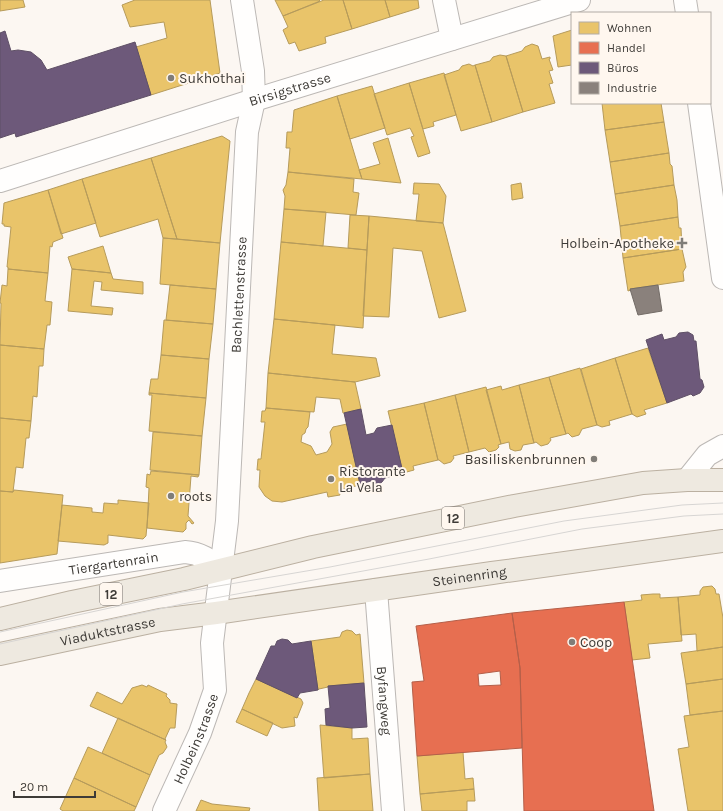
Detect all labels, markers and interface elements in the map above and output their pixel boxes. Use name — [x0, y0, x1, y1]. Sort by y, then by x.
legend — [571, 12, 711, 104]
text: Wohnen — [607, 21, 652, 35]
text: Handel — [607, 41, 646, 55]
text: Büros — [607, 61, 639, 75]
street label: Birsigstrasse — [247, 69, 333, 110]
place label: Sukhothai — [179, 70, 246, 87]
marker: Sukhothai — [166, 73, 176, 83]
text: Industrie — [607, 81, 657, 95]
place label: Holbein-Apotheke — [560, 235, 674, 252]
street label: Bachlettenstrasse — [228, 236, 251, 354]
marker: Holbein-Apotheke — [677, 238, 687, 248]
place label: Basiliskenbrunnen — [465, 451, 586, 468]
marker: Basiliskenbrunnen — [589, 454, 599, 464]
place label: Ristorante La Vela — [339, 463, 406, 496]
marker: Ristorante La Vela — [326, 474, 336, 484]
place label: roots — [179, 488, 212, 505]
marker: roots — [166, 491, 176, 501]
road number: 12 — [442, 507, 464, 529]
street label: Tiergartenrain — [68, 548, 160, 579]
street label: Steinenring — [431, 563, 508, 591]
road number: 12 — [100, 583, 122, 605]
street label: Viaduktstrasse — [58, 613, 157, 650]
place label: Coop — [580, 634, 612, 651]
marker: Coop — [567, 637, 577, 647]
street label: Byfangweg — [373, 665, 395, 736]
street label: Holbeinstrasse — [170, 691, 222, 787]
scale bar — [14, 773, 95, 799]
text: 20 m — [20, 780, 48, 794]

